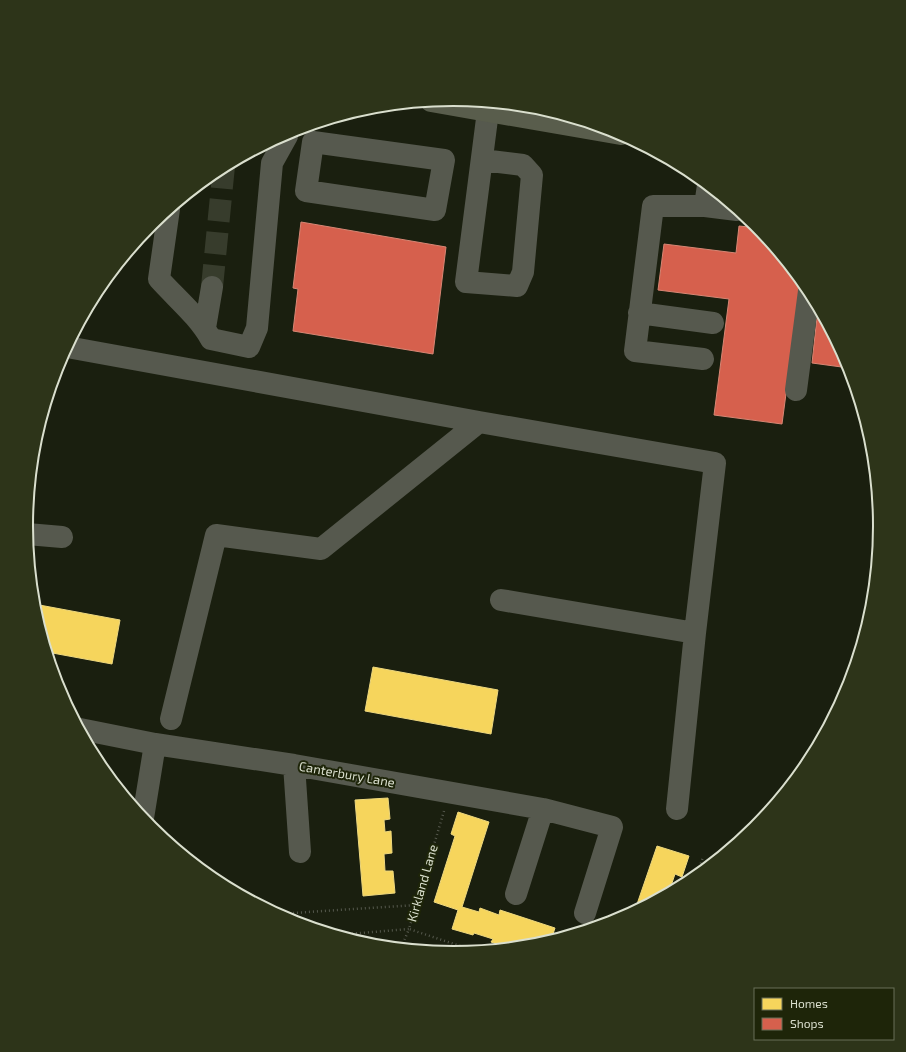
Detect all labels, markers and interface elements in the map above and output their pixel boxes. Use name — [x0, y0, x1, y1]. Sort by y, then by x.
street label: Canterbury Lane — [298, 758, 396, 790]
street label: Kirkland Lane — [403, 842, 441, 924]
legend — [754, 988, 894, 1040]
text: Homes — [790, 996, 828, 1010]
text: Shops — [790, 1016, 824, 1030]

